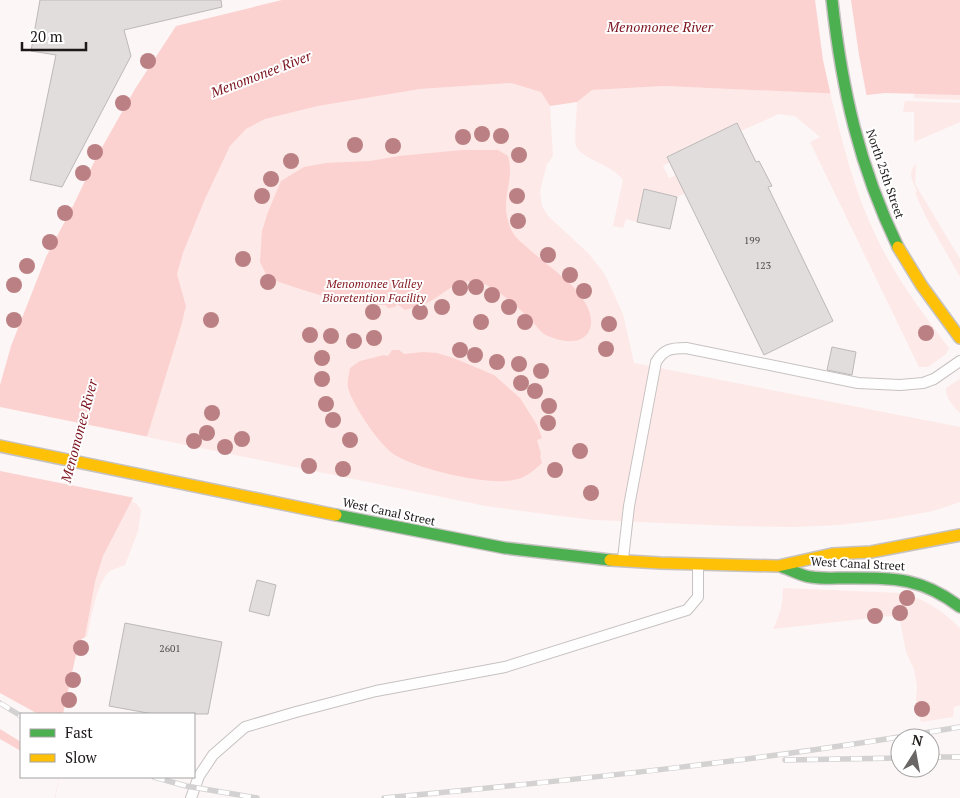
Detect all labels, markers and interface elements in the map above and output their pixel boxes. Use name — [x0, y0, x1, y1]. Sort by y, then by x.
water label: Menomonee River — [606, 17, 714, 36]
scale bar — [22, 20, 86, 52]
text: 20 m — [30, 26, 63, 46]
water label: Menomonee River — [207, 45, 314, 102]
street label: North 25th Street — [863, 127, 908, 221]
house number: 199 — [744, 234, 760, 247]
house number: 123 — [755, 259, 771, 272]
park label: Menomonee Valley Bioretention Facility — [321, 276, 426, 305]
water label: Menomonee River — [55, 377, 102, 485]
street label: West Canal Street — [341, 494, 437, 529]
street label: West Canal Street — [810, 554, 906, 573]
house number: 2601 — [159, 642, 181, 655]
legend — [20, 713, 195, 778]
text: Fast — [65, 722, 93, 742]
north arrow — [890, 728, 940, 778]
text: N — [911, 729, 925, 750]
text: Slow — [65, 747, 98, 767]

